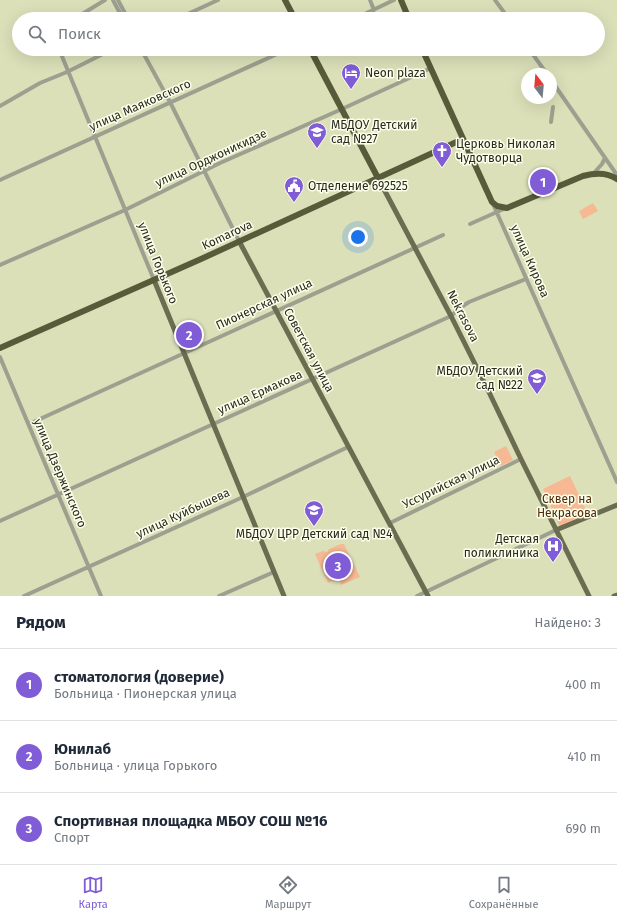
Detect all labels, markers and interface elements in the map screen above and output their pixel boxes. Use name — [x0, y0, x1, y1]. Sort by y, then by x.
search box — [12, 12, 605, 56]
icon: search — [26, 23, 48, 45]
text: Поиск — [58, 25, 101, 43]
hotel icon: Neon plaza — [340, 62, 362, 90]
place label: Neon plaza — [365, 66, 426, 80]
north arrow — [521, 68, 557, 104]
street label: улица Маяковского — [87, 76, 193, 134]
place label: МБДОУ Детский сад №27 — [331, 118, 418, 146]
school or university icon: МБДОУ Детский сад №27 — [306, 121, 328, 149]
street label: улица Орджоникидзе — [153, 126, 269, 190]
place label: Церковь Николая Чудотворца — [456, 137, 555, 165]
church icon: Церковь Николая Чудотворца — [431, 140, 453, 168]
pin: 1 — [530, 167, 556, 197]
public building icon: Отделение 692525 — [283, 175, 305, 203]
place label: Отделение 692525 — [308, 179, 408, 193]
street label: Komarova — [199, 217, 255, 253]
street label: улица Горького — [135, 220, 181, 306]
street label: улица Кирова — [508, 222, 552, 300]
your location — [348, 227, 368, 247]
street label: Пионерская улица — [214, 276, 314, 332]
street label: Nekrasova — [444, 288, 482, 344]
street label: Советская улица — [281, 306, 337, 394]
pin: 2 — [176, 320, 202, 350]
place label: МБДОУ Детский сад №22 — [436, 364, 523, 392]
street label: улица Ермакова — [216, 367, 304, 417]
school or university icon: МБДОУ Детский сад №22 — [526, 367, 548, 395]
street label: улица Дзержинского — [31, 416, 89, 530]
street label: Уссурийская улица — [400, 452, 502, 512]
street label: улица Куйбышева — [134, 485, 232, 541]
park label: Сквер на Некрасова — [537, 492, 597, 520]
school or university icon: МБДОУ ЦРР Детский сад №4 — [303, 499, 325, 527]
place label: МБДОУ ЦРР Детский сад №4 — [236, 527, 393, 541]
place label: Детская поликлиника — [464, 532, 539, 560]
hospital icon: Детская поликлиника — [542, 535, 564, 563]
pin: 3 — [325, 551, 351, 581]
text: Рядом — [16, 612, 66, 633]
text: Найдено: 3 — [535, 615, 601, 630]
text: стоматология (доверие) — [54, 668, 224, 686]
text: 1 — [26, 677, 32, 692]
text: 400 m — [565, 677, 601, 692]
text: Больница · Пионерская улица — [54, 686, 237, 701]
text: Юнилаб — [54, 740, 111, 758]
text: 2 — [26, 749, 32, 764]
text: 410 m — [567, 749, 601, 764]
text: Больница · улица Горького — [54, 758, 217, 773]
text: Спортивная площадка МБОУ СОШ №16 — [54, 812, 328, 830]
text: 3 — [26, 821, 32, 836]
text: 690 m — [566, 821, 601, 836]
text: Спорт — [54, 830, 90, 845]
tab: Карта — [79, 874, 108, 911]
tab: Маршрут — [265, 874, 312, 911]
tab: Сохранённые — [469, 874, 538, 911]

